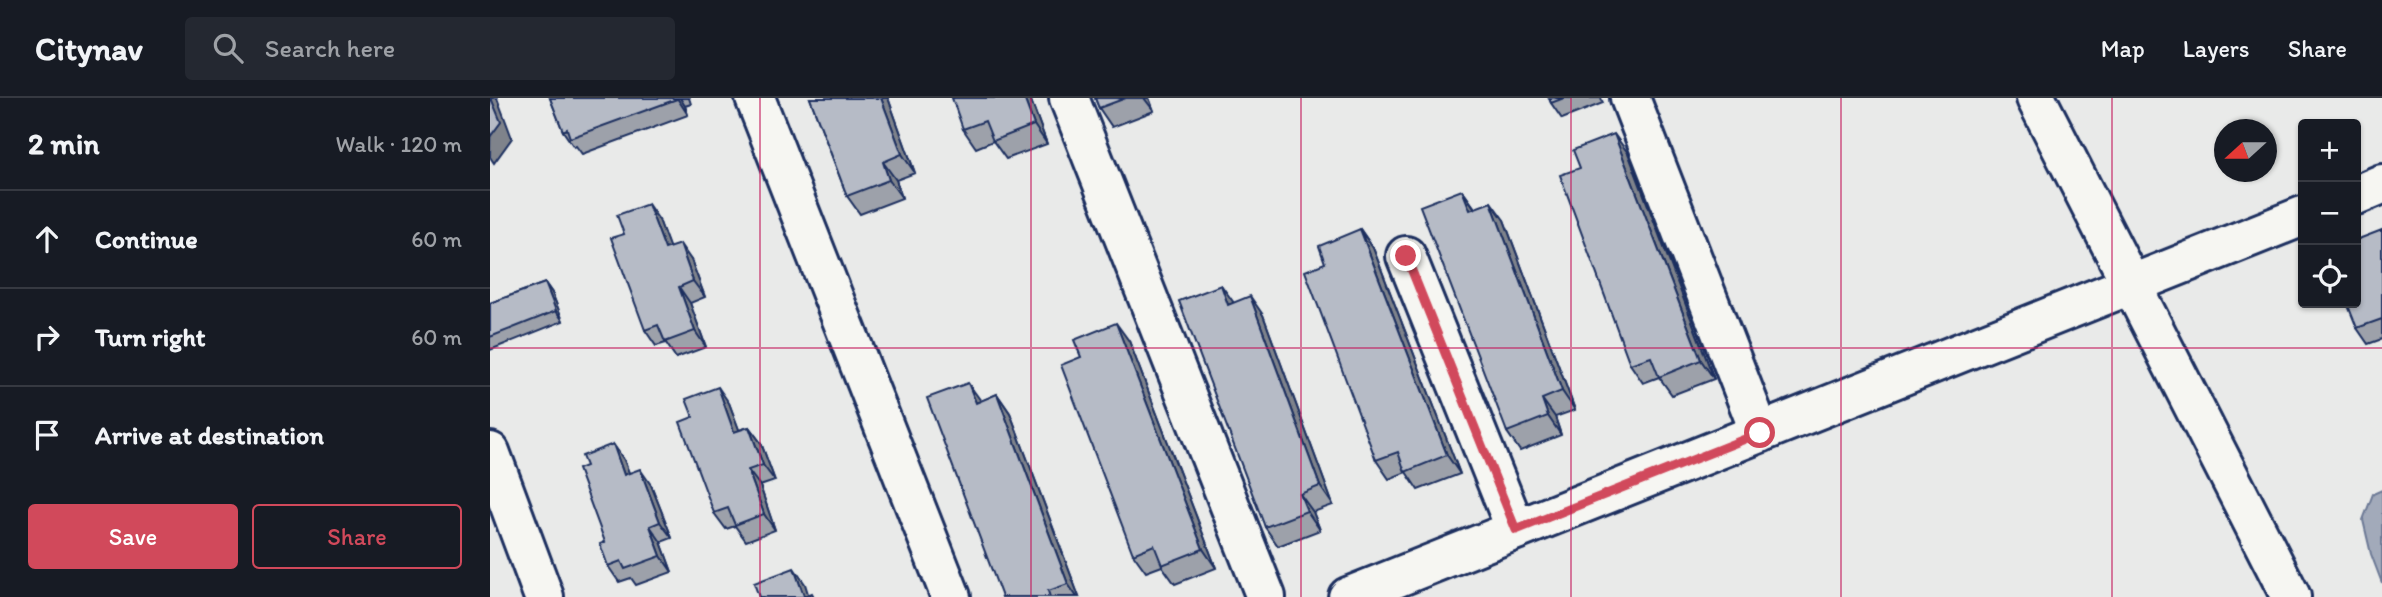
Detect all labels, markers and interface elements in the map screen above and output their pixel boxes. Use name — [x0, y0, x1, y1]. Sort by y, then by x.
search box — [185, 17, 675, 80]
text: Citynav — [35, 29, 143, 68]
icon: search — [209, 29, 247, 67]
text: Search here — [265, 32, 395, 64]
text: Map — [2101, 34, 2145, 63]
text: Layers — [2183, 34, 2250, 63]
text: Share — [2288, 34, 2347, 63]
north arrow — [2214, 119, 2277, 182]
map controls — [2298, 119, 2361, 308]
button: + — [2298, 119, 2361, 182]
text: 2 min — [28, 125, 99, 162]
text: Walk · 120 m — [336, 130, 462, 158]
button: − — [2298, 182, 2361, 245]
icon: ahead — [28, 220, 66, 258]
text: Continue — [95, 223, 198, 255]
text: 60 m — [411, 225, 462, 253]
route end — [1390, 240, 1421, 271]
button: locate — [2298, 245, 2361, 308]
icon: right — [28, 318, 66, 356]
text: Turn right — [95, 321, 206, 353]
text: 60 m — [411, 323, 462, 351]
icon: arrive — [28, 416, 66, 454]
route start — [1744, 417, 1775, 448]
text: Arrive at destination — [95, 419, 324, 451]
button: Save — [28, 504, 238, 569]
button: Share — [252, 504, 462, 569]

